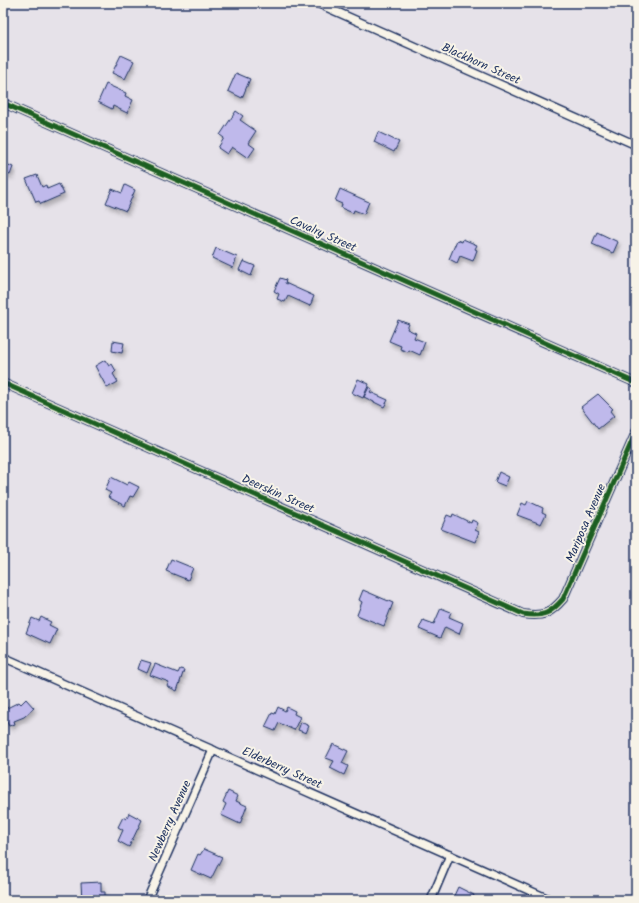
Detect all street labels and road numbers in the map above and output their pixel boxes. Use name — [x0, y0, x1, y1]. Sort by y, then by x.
street label: Blackhorn Street — [438, 38, 524, 90]
street label: Cavalry Street — [287, 211, 360, 257]
street label: Deerskin Street — [239, 470, 318, 519]
street label: Mariposa Avenue — [561, 480, 611, 565]
street label: Elderberry Street — [239, 742, 325, 794]
street label: Newberry Avenue — [144, 777, 197, 865]

